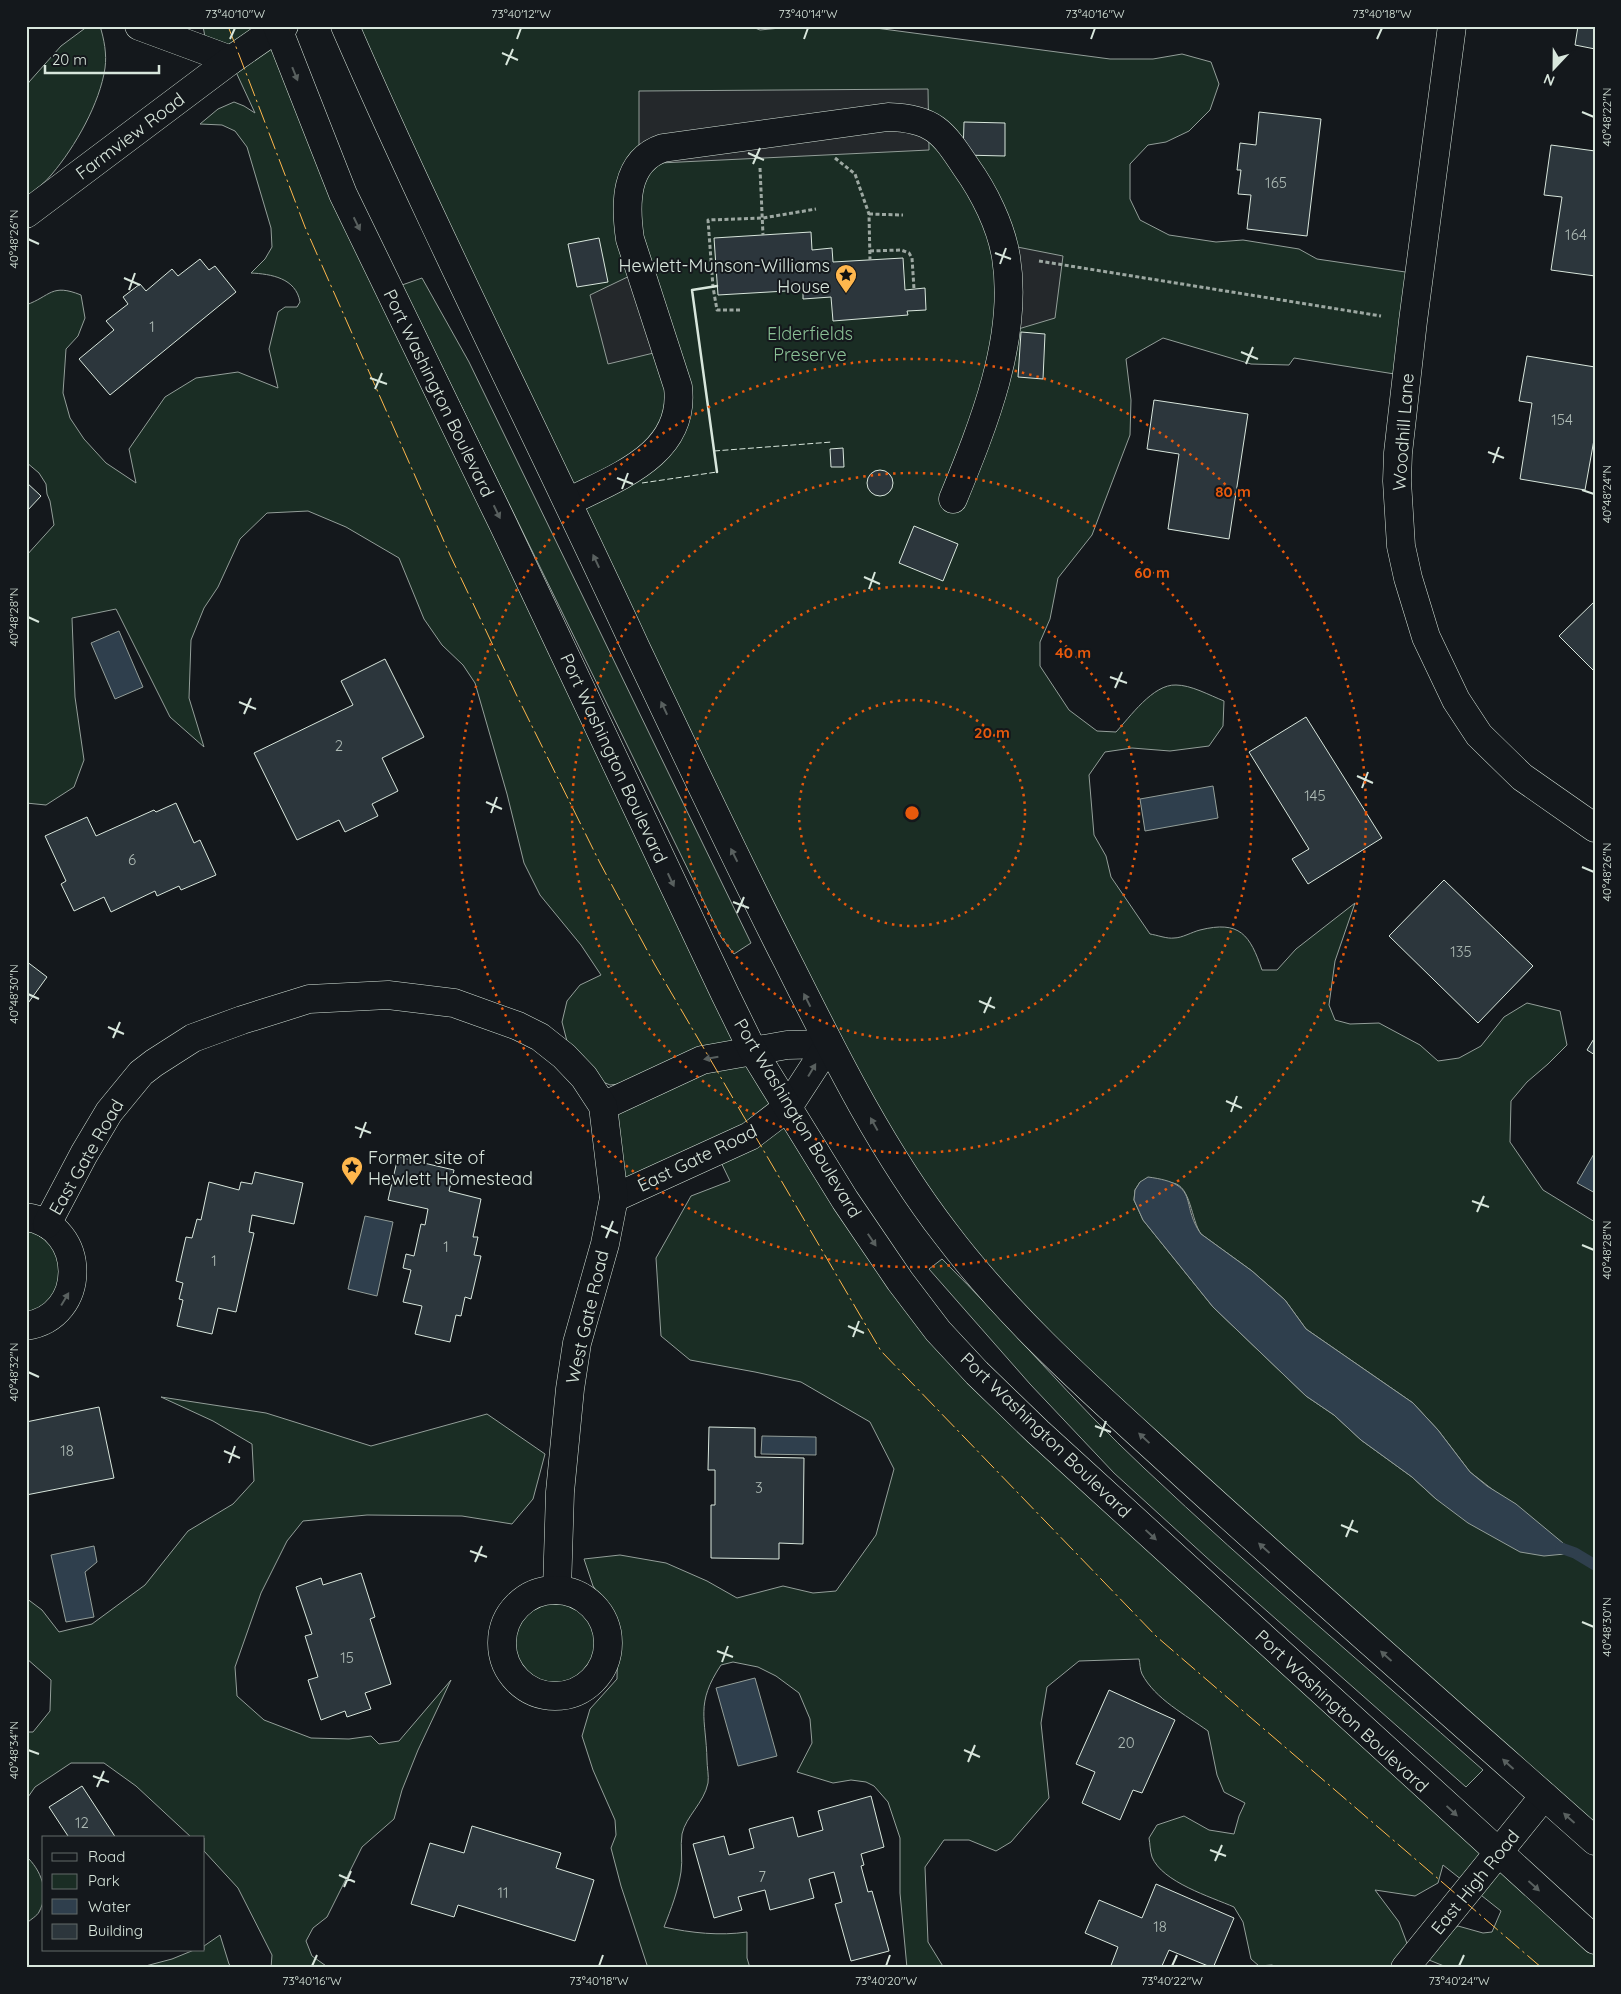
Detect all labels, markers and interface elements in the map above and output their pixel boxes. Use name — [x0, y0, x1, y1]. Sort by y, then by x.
text: 73°40'10"W — [205, 6, 265, 21]
text: 73°40'12"W — [491, 6, 551, 21]
text: 73°40'14"W — [779, 6, 838, 21]
text: 73°40'16"W — [1065, 6, 1125, 21]
text: 73°40'18"W — [1352, 6, 1412, 21]
scale bar — [45, 42, 159, 74]
north arrow — [1528, 42, 1578, 92]
text: 20 m — [52, 50, 87, 69]
one-way arrow — [292, 66, 300, 81]
text: N — [1541, 70, 1557, 90]
text: 40°48'22"N — [1599, 87, 1614, 147]
street label: Farmview Road — [71, 88, 189, 184]
house number: 165 — [1265, 173, 1287, 192]
text: 40°48'26"N — [6, 209, 21, 269]
one-way arrow — [354, 217, 362, 231]
house number: 164 — [1565, 225, 1587, 244]
place label: Hewlett-Munson-Williams House — [619, 254, 830, 298]
place icon: Hewlett-Munson-Williams House — [834, 263, 858, 294]
street label: Port Washington Boulevard — [379, 285, 499, 501]
house number: 1 — [149, 317, 155, 336]
park label: Elderfields Preserve — [767, 322, 853, 366]
street label: Woodhill Lane — [1387, 372, 1419, 492]
house number: 154 — [1551, 410, 1573, 429]
text: 40°48'24"N — [1599, 465, 1614, 523]
text: 80 m — [1215, 482, 1251, 501]
one-way arrow — [493, 505, 501, 519]
one-way arrow — [591, 554, 599, 568]
text: 60 m — [1134, 563, 1170, 582]
text: 40°48'28"N — [6, 587, 21, 647]
text: 40 m — [1055, 643, 1091, 662]
street label: Port Washington Boulevard — [555, 650, 673, 866]
one-way arrow — [660, 701, 668, 715]
text: 20 m — [974, 723, 1010, 742]
house number: 2 — [335, 736, 343, 755]
house number: 145 — [1304, 786, 1326, 805]
centre of rings — [903, 804, 921, 822]
text: 40°48'26"N — [1599, 842, 1614, 902]
one-way arrow — [730, 848, 738, 862]
house number: 6 — [128, 850, 136, 869]
one-way arrow — [667, 873, 675, 887]
house number: 135 — [1450, 942, 1472, 961]
text: 40°48'30"N — [6, 964, 21, 1024]
one-way arrow — [803, 993, 811, 1008]
street label: Port Washington Boulevard — [729, 1014, 867, 1222]
one-way arrow — [703, 1055, 719, 1063]
one-way arrow — [808, 1064, 817, 1077]
street label: East Gate Road — [44, 1095, 128, 1219]
one-way arrow — [869, 1118, 878, 1131]
street label: East Gate Road — [634, 1119, 760, 1197]
place label: Former site of Hewlett Homestead — [368, 1146, 533, 1190]
place icon: Former site of Hewlett Homestead — [340, 1155, 364, 1186]
text: 40°48'28"N — [1599, 1220, 1614, 1280]
one-way arrow — [867, 1234, 877, 1247]
house number: 1 — [443, 1237, 449, 1256]
street label: West Gate Road — [560, 1248, 614, 1386]
house number: 1 — [211, 1251, 217, 1270]
one-way arrow — [60, 1293, 69, 1306]
text: 40°48'32"N — [6, 1343, 21, 1401]
street label: Port Washington Boulevard — [956, 1347, 1136, 1523]
one-way arrow — [1139, 1432, 1151, 1444]
house number: 18 — [60, 1441, 74, 1460]
house number: 3 — [755, 1478, 763, 1497]
one-way arrow — [1145, 1529, 1157, 1541]
one-way arrow — [1259, 1542, 1271, 1554]
text: 40°48'30"N — [1599, 1597, 1614, 1657]
street label: Port Washington Boulevard — [1251, 1625, 1433, 1797]
house number: 15 — [340, 1648, 354, 1667]
one-way arrow — [1380, 1651, 1392, 1662]
text: 40°48'34"N — [6, 1721, 21, 1779]
house number: 20 — [1117, 1733, 1135, 1752]
one-way arrow — [1501, 1758, 1514, 1769]
one-way arrow — [1445, 1805, 1457, 1817]
house number: 12 — [75, 1813, 89, 1832]
one-way arrow — [1563, 1813, 1576, 1824]
street label: East High Road — [1426, 1825, 1524, 1939]
legend — [42, 1836, 205, 1952]
text: Road — [88, 1847, 125, 1866]
house number: 7 — [758, 1867, 766, 1886]
text: Park — [88, 1871, 120, 1890]
one-way arrow — [1528, 1880, 1541, 1891]
house number: 11 — [497, 1883, 509, 1902]
text: Water — [88, 1897, 131, 1916]
house number: 18 — [1153, 1917, 1167, 1936]
text: Building — [88, 1921, 143, 1940]
text: 73°40'16"W — [282, 1973, 342, 1988]
text: 73°40'18"W — [569, 1973, 629, 1988]
text: 73°40'20"W — [855, 1973, 917, 1988]
text: 73°40'22"W — [1141, 1973, 1203, 1988]
text: 73°40'24"W — [1428, 1973, 1490, 1988]

